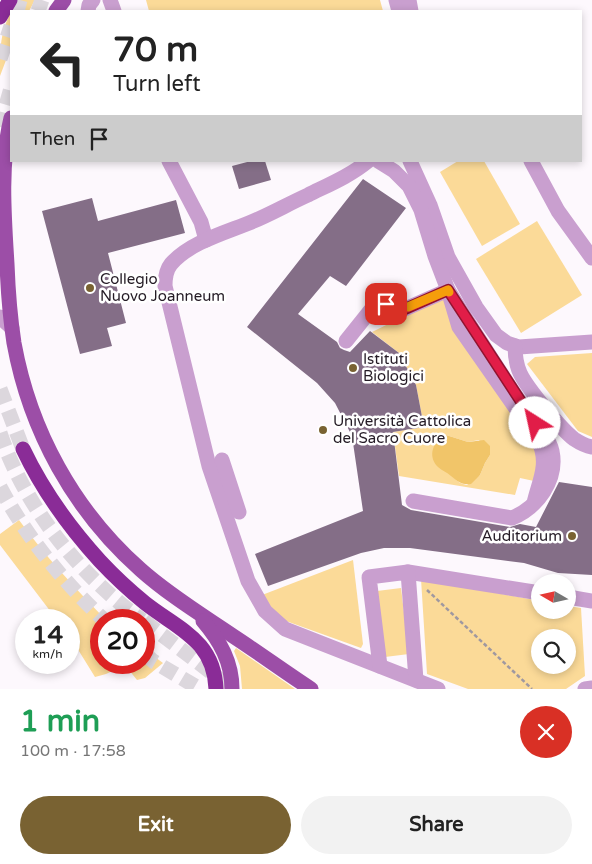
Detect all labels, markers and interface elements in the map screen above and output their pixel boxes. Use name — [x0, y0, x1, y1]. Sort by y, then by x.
text: 70 m — [113, 29, 198, 71]
icon: left — [30, 30, 95, 95]
text: Turn left — [113, 71, 201, 97]
icon: arrive — [85, 125, 113, 153]
text: Then — [30, 128, 75, 150]
place label: Collegio Nuovo Joanneum — [100, 270, 225, 305]
marker: Collegio Nuovo Joanneum — [84, 282, 96, 294]
pin — [365, 283, 407, 325]
icon: arrive — [372, 290, 400, 318]
place label: Istituti Biologici — [363, 350, 424, 385]
marker: Istituti Biologici — [347, 362, 359, 374]
position arrow — [508, 396, 560, 448]
place label: Università Cattolica del Sacro Cuore — [333, 412, 471, 447]
marker: Università Cattolica del Sacro Cuore — [317, 424, 329, 436]
place label: Auditorium — [482, 527, 562, 545]
marker: Auditorium — [566, 530, 578, 542]
north arrow — [531, 574, 576, 619]
map controls — [531, 574, 576, 674]
speed limit sign: 20 — [90, 609, 155, 674]
text: 14 — [32, 620, 63, 650]
button: search — [531, 629, 576, 674]
text: km/h — [32, 647, 63, 661]
text: 1 min — [20, 703, 100, 740]
button: close — [520, 706, 572, 758]
text: 100 m · 17:58 — [20, 741, 126, 761]
button: Exit — [20, 796, 291, 854]
button: Share — [301, 796, 572, 854]

